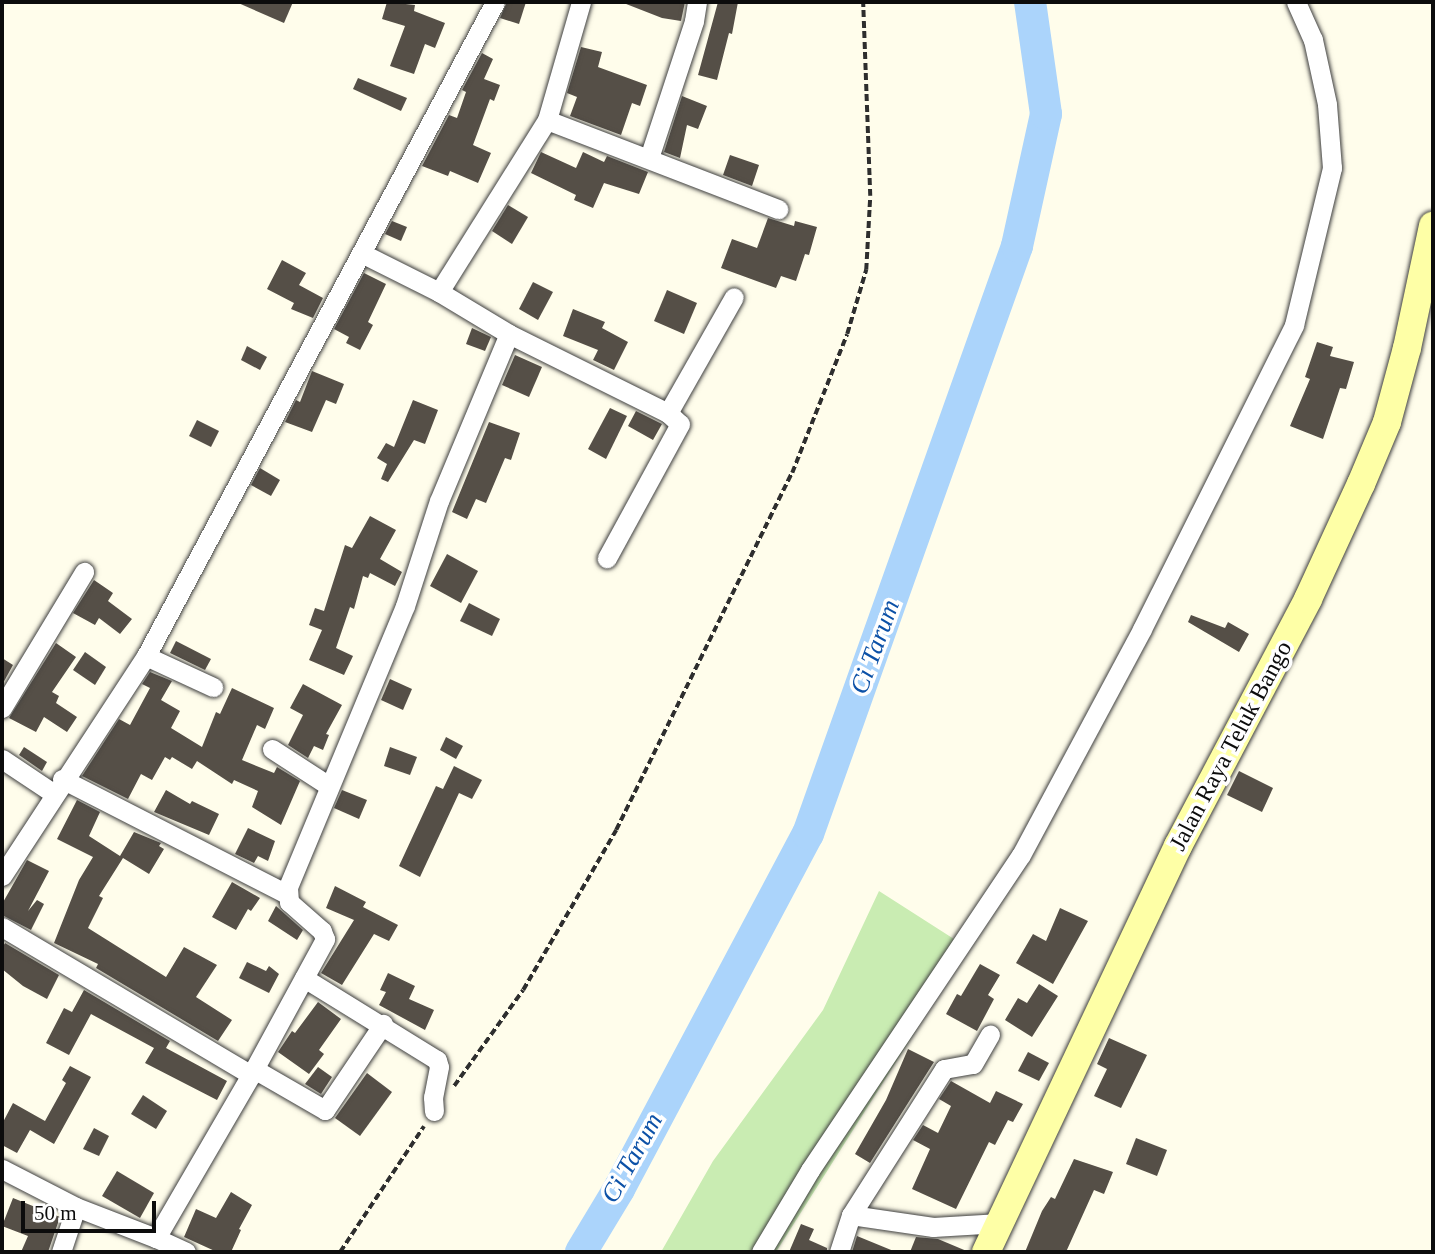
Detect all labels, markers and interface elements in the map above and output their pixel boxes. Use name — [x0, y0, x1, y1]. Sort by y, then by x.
water label: Ci Tarum — [844, 596, 906, 698]
street label: Jalan Raya Teluk Bango — [1163, 636, 1299, 856]
water label: Ci Tarum — [595, 1108, 669, 1208]
scale bar — [24, 1188, 159, 1232]
text: 50 m — [34, 1201, 77, 1225]

